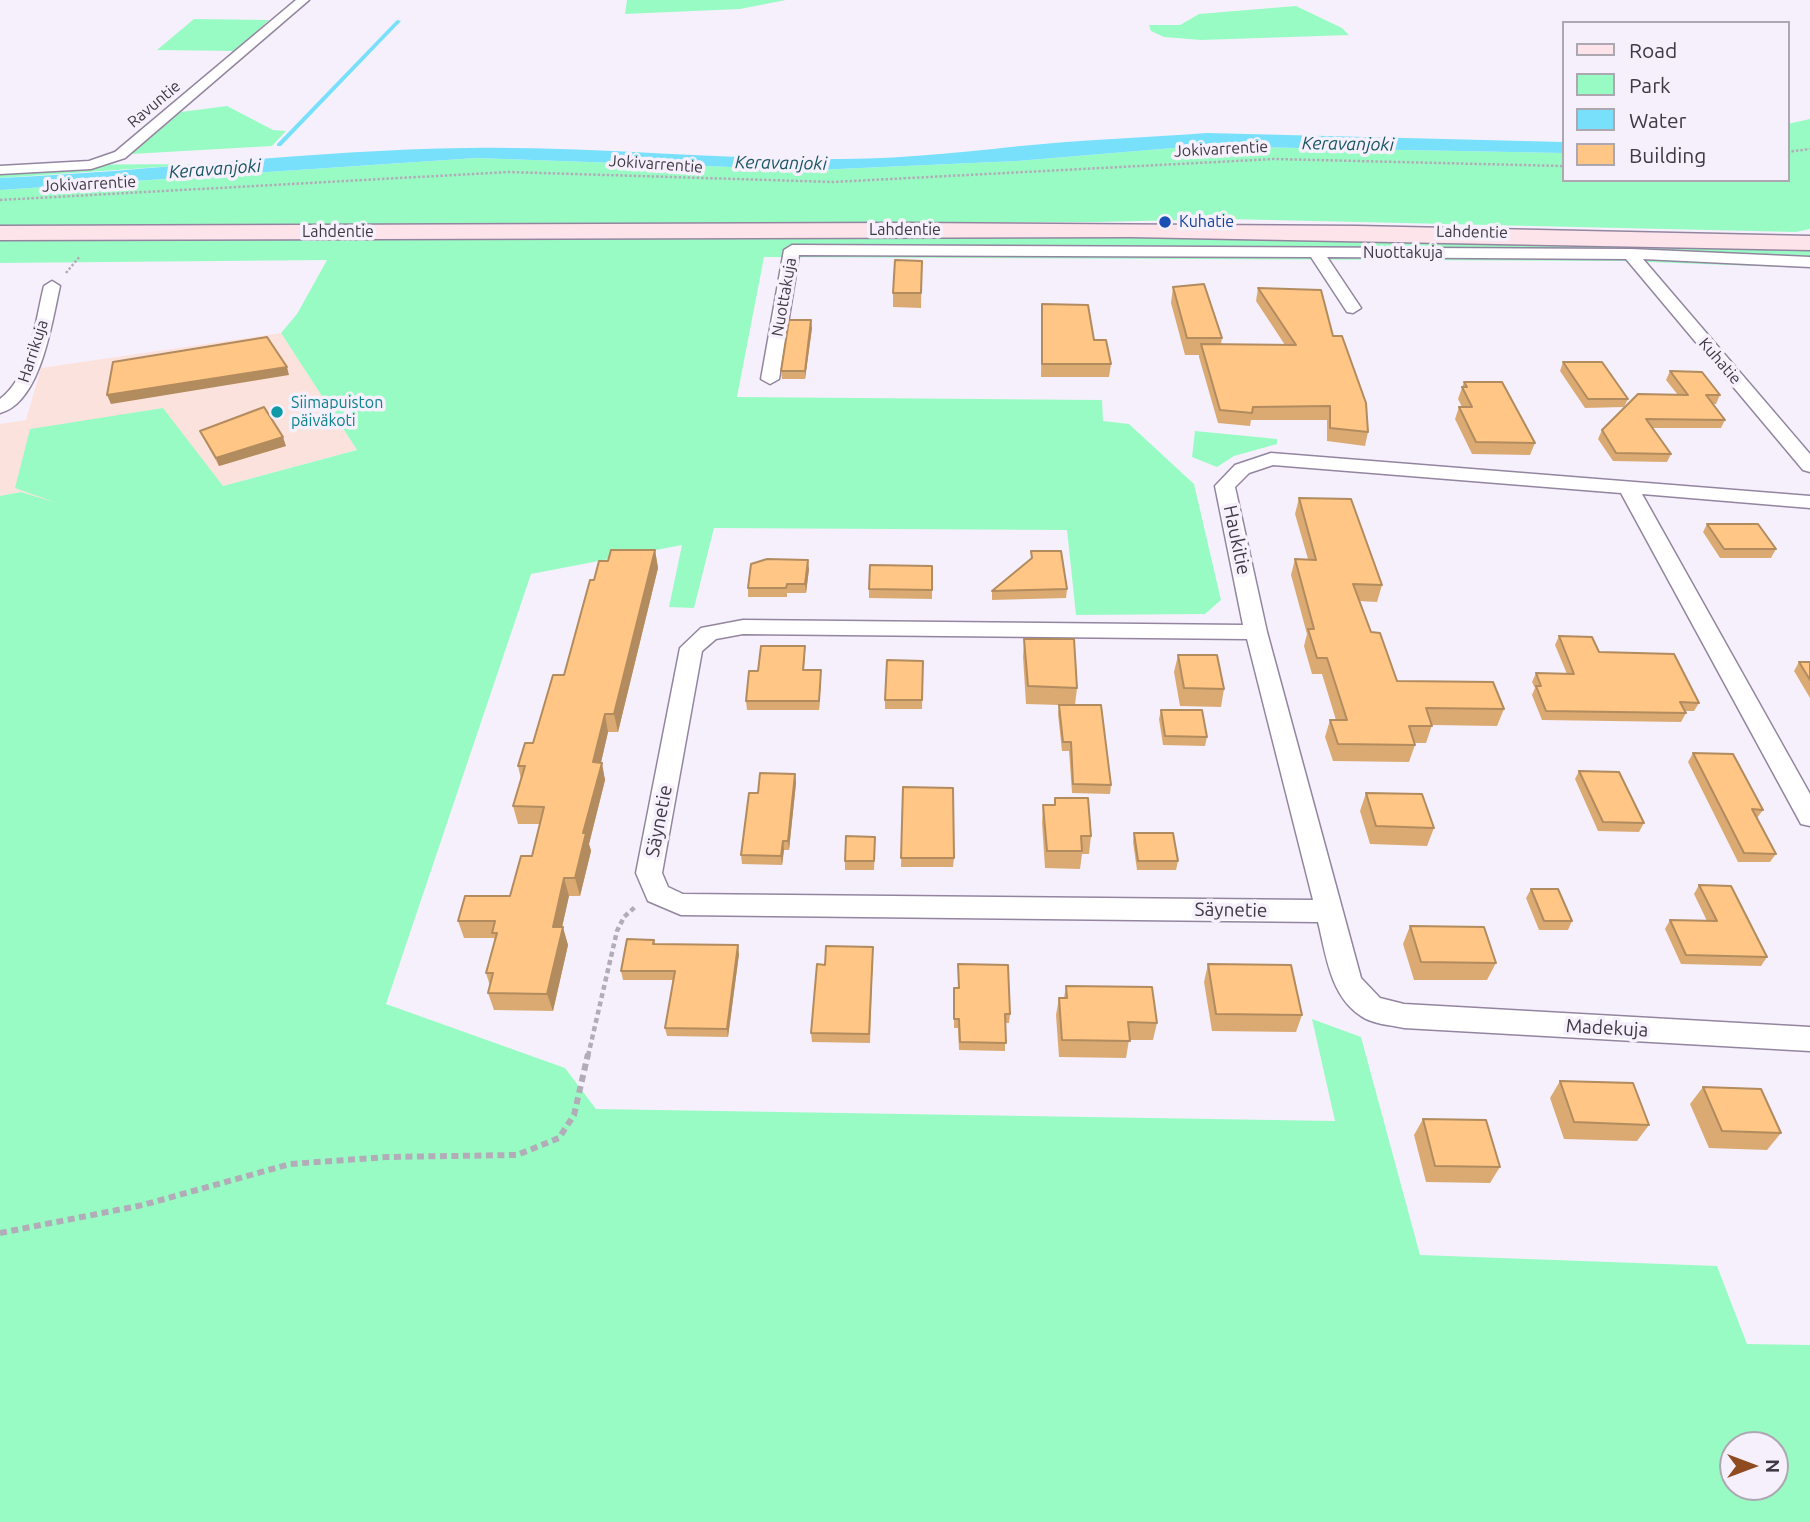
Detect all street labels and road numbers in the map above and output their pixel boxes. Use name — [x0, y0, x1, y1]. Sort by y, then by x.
street label: Ravuntie — [124, 76, 184, 132]
street label: Jokivarrentie — [1173, 137, 1269, 161]
street label: Jokivarrentie — [608, 151, 704, 177]
street label: Jokivarrentie — [41, 172, 137, 196]
street label: Lahdentie — [869, 220, 941, 240]
street label: Lahdentie — [302, 222, 374, 242]
street label: Lahdentie — [1436, 222, 1508, 242]
street label: Nuottakuja — [1363, 243, 1443, 263]
street label: Nuottakuja — [768, 256, 800, 338]
street label: Harrikuja — [14, 317, 52, 385]
street label: Kuhatie — [1695, 334, 1745, 388]
street label: Haukitie — [1219, 503, 1255, 577]
street label: Säynetie — [641, 783, 677, 859]
street label: Säynetie — [1194, 898, 1268, 922]
street label: Madekuja — [1565, 1014, 1649, 1042]

